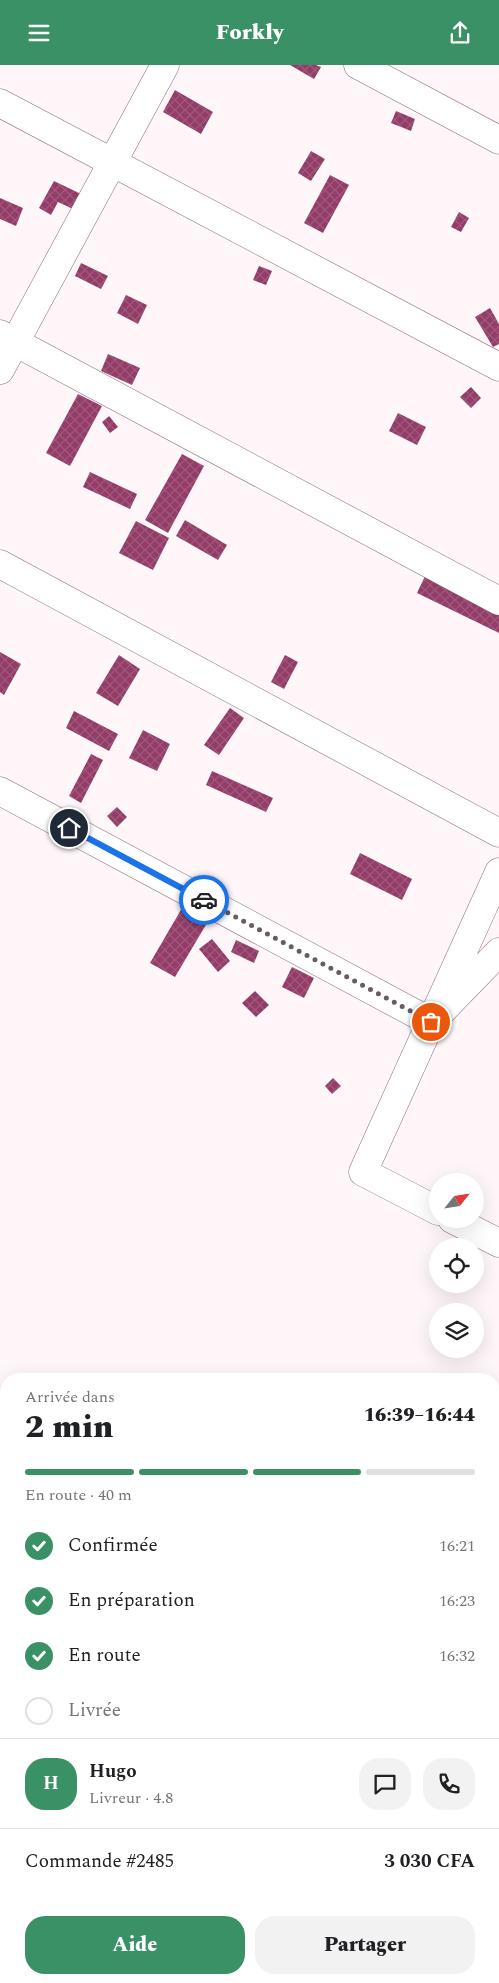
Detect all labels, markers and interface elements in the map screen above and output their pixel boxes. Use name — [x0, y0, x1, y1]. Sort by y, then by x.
text: Forkly — [216, 16, 283, 49]
icon: menu — [25, 19, 53, 47]
icon: share — [446, 19, 474, 47]
pin — [48, 807, 90, 849]
icon: home — [55, 814, 83, 842]
courier — [179, 875, 229, 925]
icon: car — [190, 886, 218, 914]
pin — [410, 1001, 452, 1043]
icon: bag — [417, 1008, 445, 1036]
north arrow — [429, 1173, 484, 1227]
map controls — [429, 1173, 484, 1358]
button: locate — [429, 1238, 484, 1293]
button: layers — [429, 1303, 484, 1358]
text: Arrivée dans — [25, 1385, 115, 1409]
text: 16:39–16:44 — [364, 1401, 475, 1430]
text: 2 min — [25, 1403, 113, 1452]
text: En route · 40 m — [25, 1483, 132, 1507]
text: Confirmée — [68, 1531, 158, 1560]
icon: check — [25, 1532, 53, 1560]
text: 16:21 — [439, 1534, 475, 1558]
text: En préparation — [68, 1586, 195, 1615]
icon: check — [25, 1587, 53, 1615]
text: 16:23 — [439, 1589, 475, 1613]
text: En route — [68, 1641, 141, 1670]
icon: check — [25, 1642, 53, 1670]
text: 16:32 — [439, 1644, 475, 1668]
text: Livrée — [68, 1696, 121, 1725]
text: Hugo — [89, 1757, 137, 1786]
button: chat — [359, 1758, 411, 1810]
button: phone — [423, 1758, 475, 1810]
text: H — [43, 1769, 59, 1798]
text: Livreur · 4.8 — [89, 1786, 173, 1810]
text: Commande #2485 — [25, 1847, 174, 1876]
text: 3 030 CFA — [384, 1847, 475, 1876]
button: Aide — [25, 1916, 245, 1974]
button: Partager — [255, 1916, 475, 1974]

